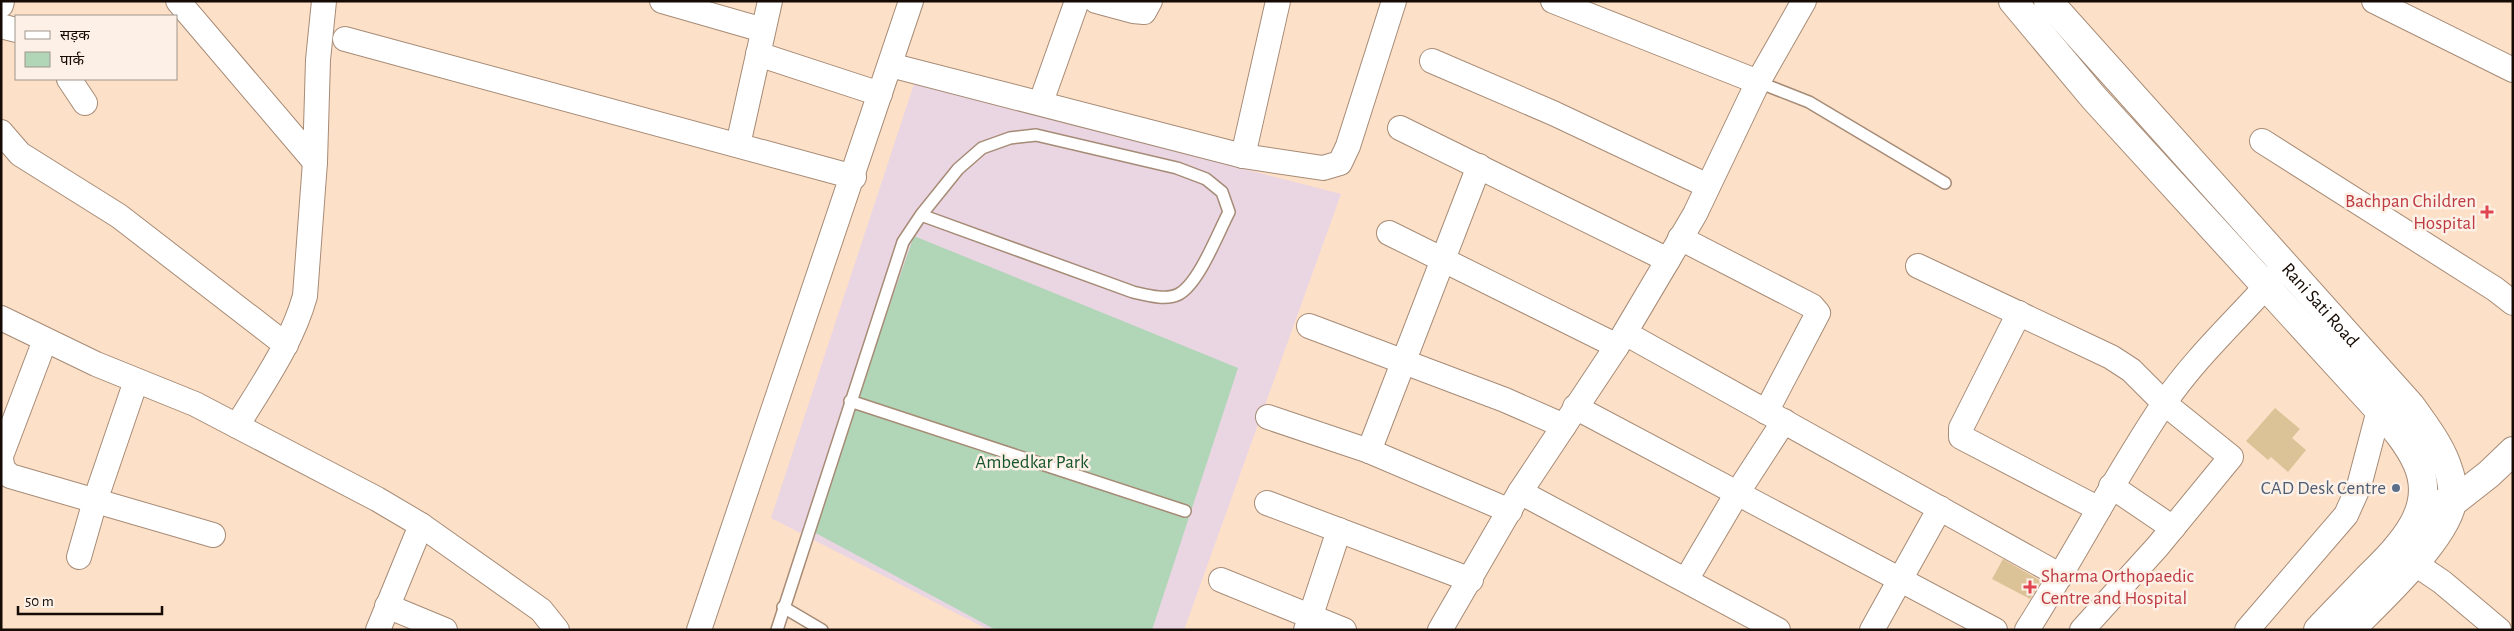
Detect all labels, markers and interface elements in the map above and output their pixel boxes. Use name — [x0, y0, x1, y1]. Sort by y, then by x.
legend — [15, 15, 178, 80]
text: सड़क — [60, 28, 90, 43]
text: पार्क — [60, 51, 84, 68]
place label: Bachpan Children Hospital — [2345, 192, 2476, 233]
marker: Bachpan Children Hospital — [2480, 205, 2494, 219]
street label: Rani Sati Road — [2278, 259, 2363, 351]
park label: Ambedkar Park — [975, 453, 1089, 472]
place label: CAD Desk Centre — [2261, 479, 2386, 498]
marker: CAD Desk Centre — [2390, 482, 2402, 494]
place label: Sharma Orthopaedic Centre and Hospital — [2041, 567, 2194, 608]
marker: Sharma Orthopaedic Centre and Hospital — [2023, 580, 2037, 594]
scale bar — [18, 584, 161, 616]
text: 50 m — [25, 594, 54, 609]

